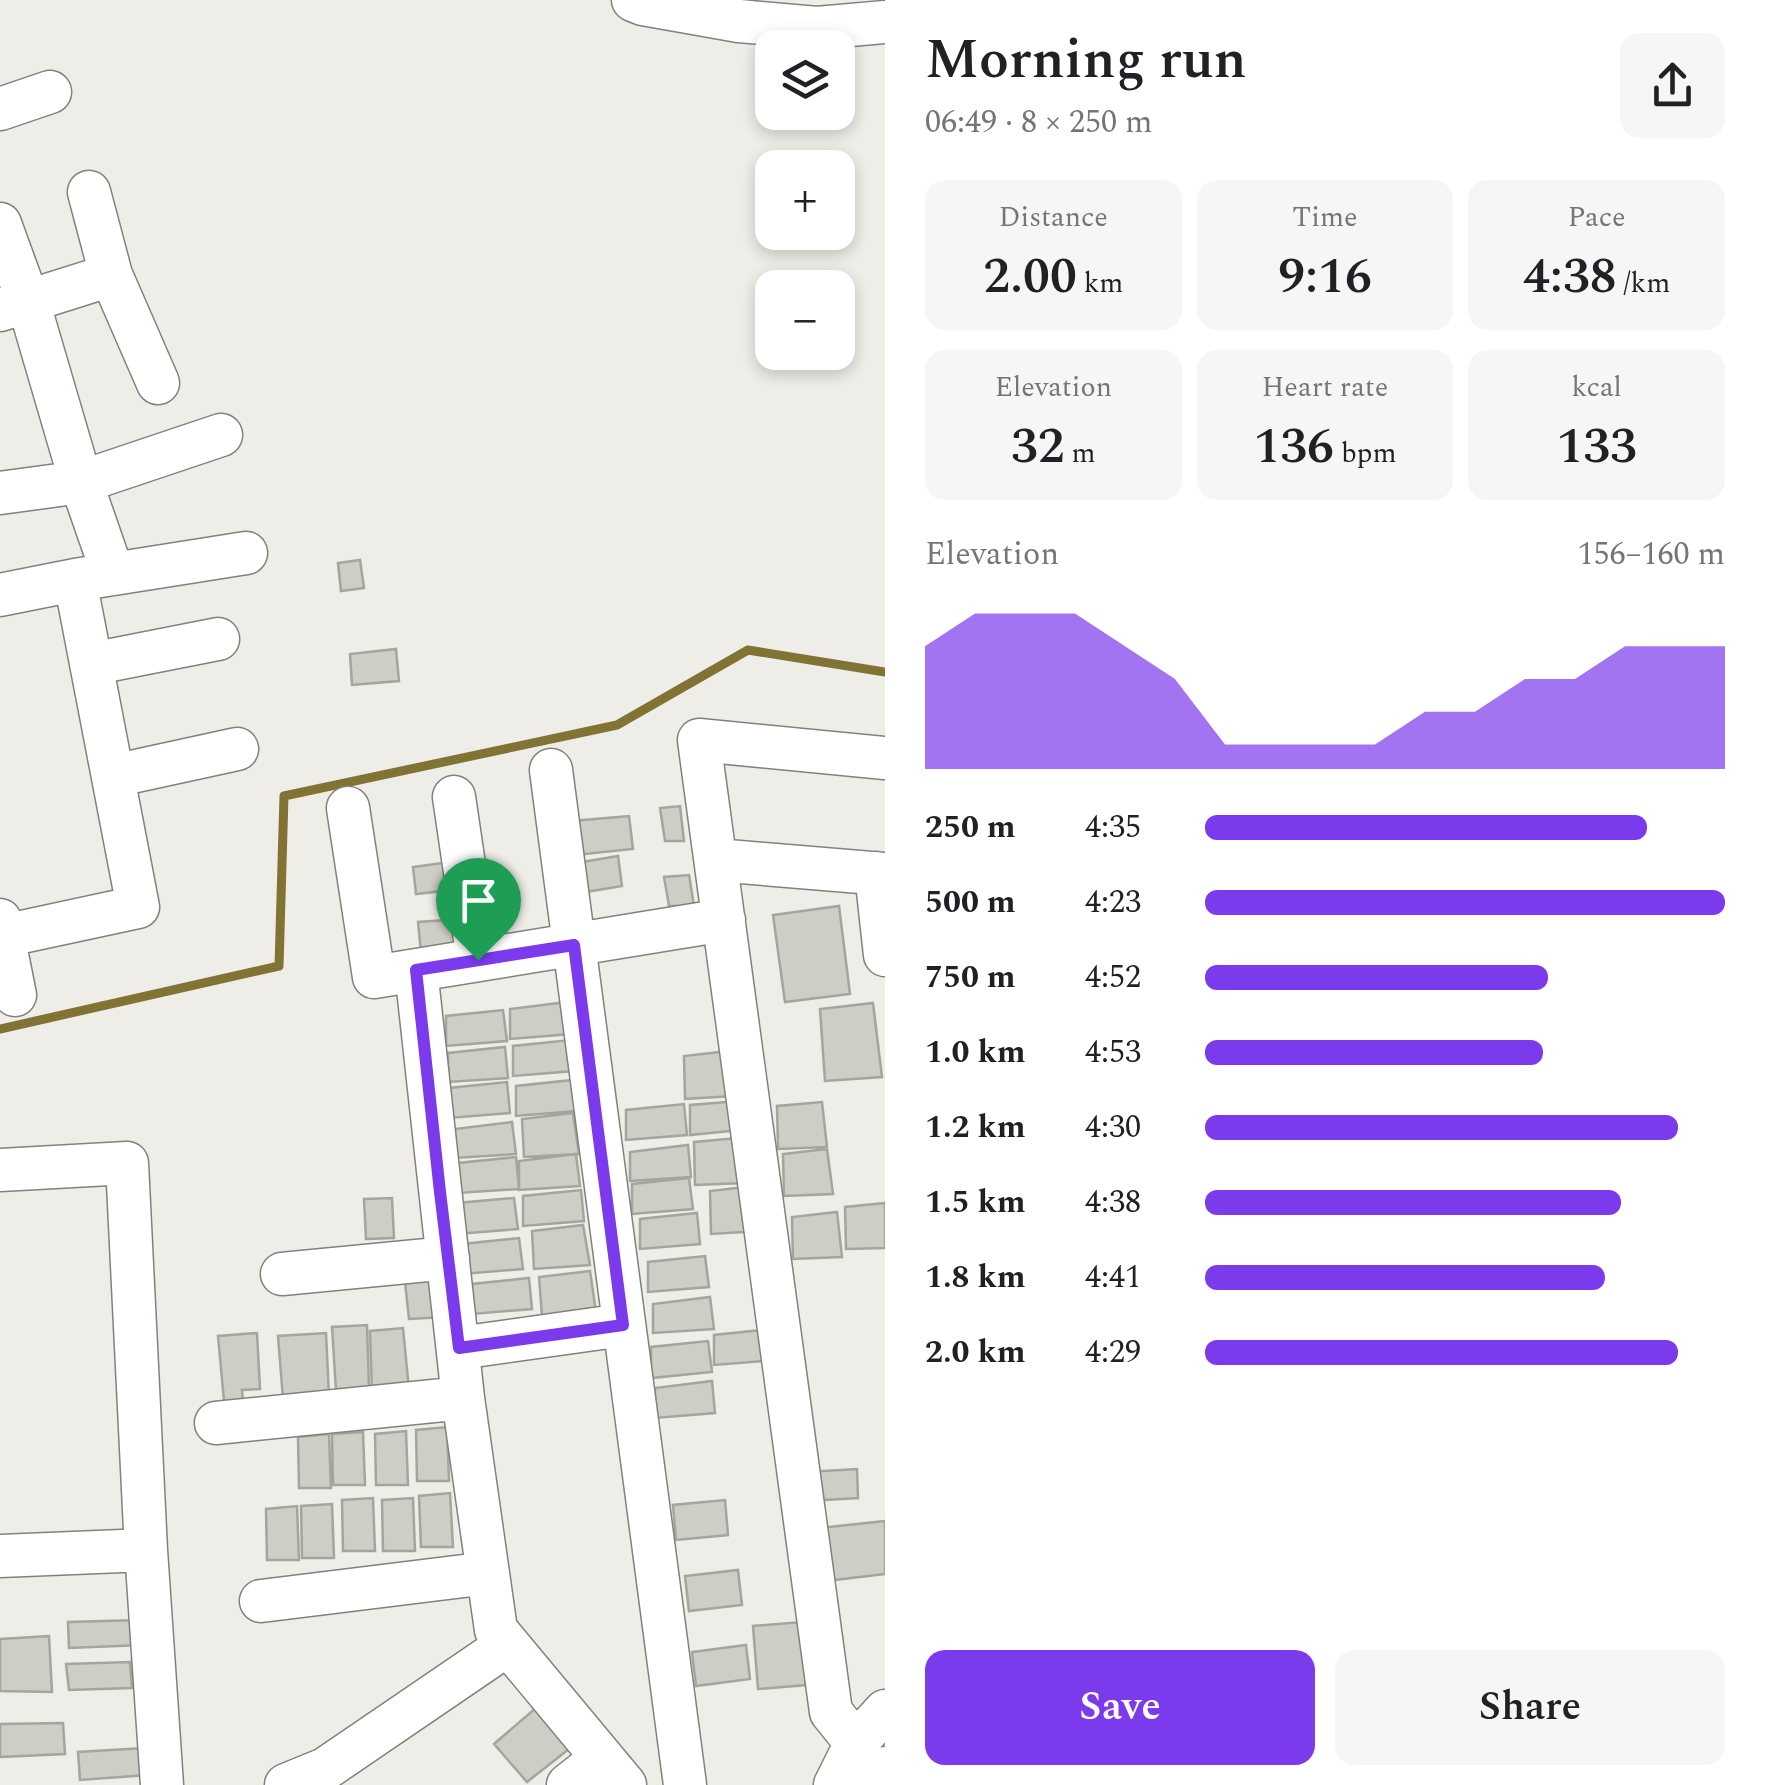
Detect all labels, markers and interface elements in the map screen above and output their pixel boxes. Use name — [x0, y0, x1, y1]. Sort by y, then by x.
text: Morning run — [925, 19, 1247, 102]
map controls — [755, 30, 855, 370]
button: layers — [755, 30, 855, 130]
button: share — [1620, 33, 1725, 138]
text: 06:49 · 8 × 250 m — [925, 98, 1153, 147]
button: + — [755, 150, 855, 250]
text: Distance — [999, 196, 1108, 239]
text: Time — [1292, 196, 1358, 239]
text: Pace — [1568, 196, 1626, 239]
text: 2.00 — [983, 239, 1077, 315]
text: 9:16 — [1278, 239, 1372, 315]
text: 4:38 — [1523, 239, 1617, 315]
text: km — [1077, 262, 1123, 305]
text: /km — [1617, 262, 1670, 305]
button: − — [755, 270, 855, 370]
text: Elevation — [995, 366, 1112, 409]
text: Heart rate — [1262, 366, 1388, 409]
text: kcal — [1572, 366, 1622, 409]
text: 32 — [1011, 409, 1065, 485]
text: 136 — [1253, 409, 1334, 485]
text: 133 — [1556, 409, 1637, 485]
text: m — [1065, 432, 1096, 475]
text: bpm — [1334, 432, 1397, 475]
text: Elevation — [925, 530, 1059, 579]
text: 156–160 m — [1577, 530, 1725, 579]
text: 250 m — [925, 803, 1016, 852]
text: 4:35 — [1085, 803, 1141, 852]
pin — [436, 858, 521, 961]
icon: arrive — [451, 873, 506, 928]
text: 500 m — [925, 878, 1016, 927]
text: 4:23 — [1085, 878, 1141, 927]
text: 750 m — [925, 953, 1016, 1002]
text: 4:52 — [1085, 953, 1141, 1002]
text: 1.0 km — [925, 1028, 1026, 1077]
text: 4:53 — [1085, 1028, 1141, 1077]
text: 1.2 km — [925, 1103, 1026, 1152]
text: 4:30 — [1085, 1103, 1141, 1152]
text: 1.5 km — [925, 1178, 1026, 1227]
text: 4:38 — [1085, 1178, 1141, 1227]
text: 1.8 km — [925, 1253, 1026, 1302]
text: 4:41 — [1085, 1253, 1141, 1302]
text: 2.0 km — [925, 1328, 1026, 1377]
text: 4:29 — [1085, 1328, 1141, 1377]
button: Save — [925, 1650, 1315, 1765]
button: Share — [1335, 1650, 1725, 1765]

